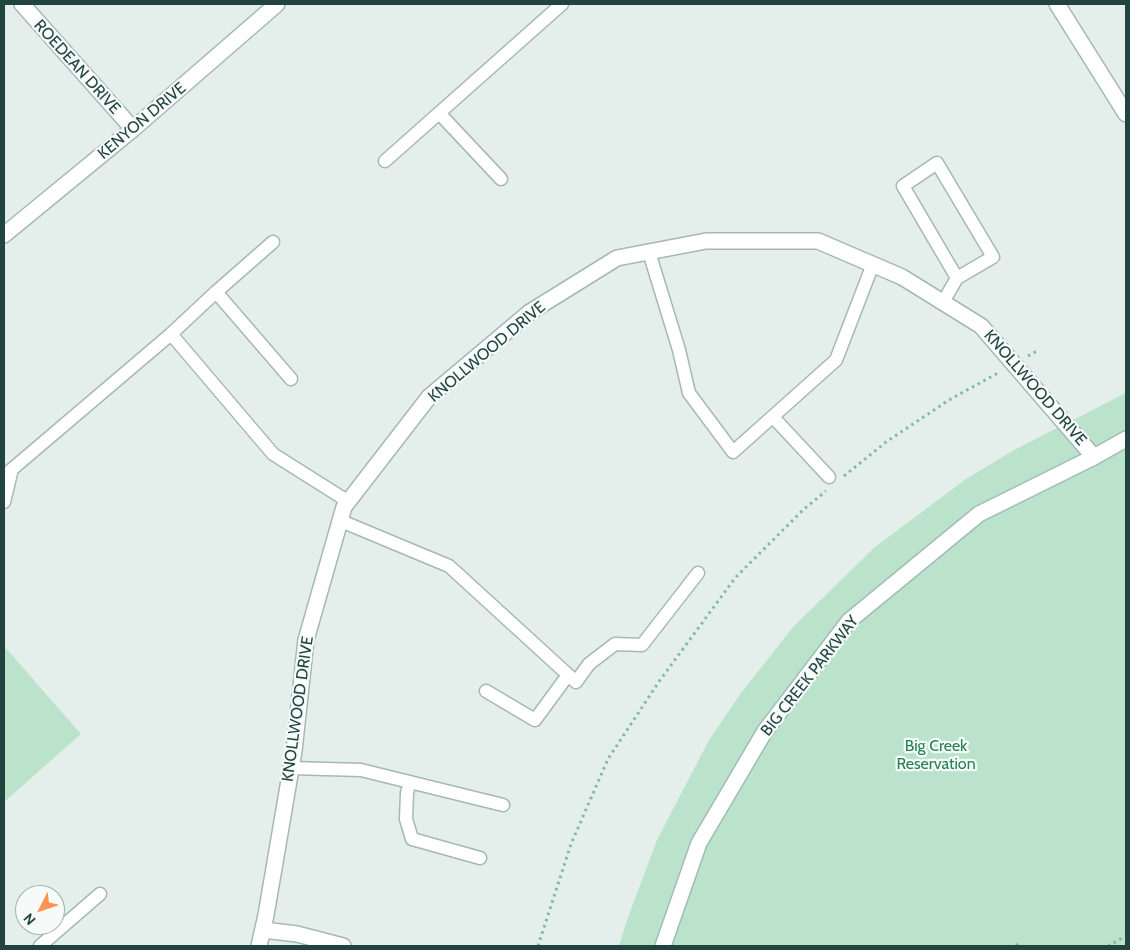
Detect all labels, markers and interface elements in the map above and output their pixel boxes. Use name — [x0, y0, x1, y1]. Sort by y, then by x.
street label: ROEDEAN DRIVE — [30, 16, 124, 118]
street label: KENYON DRIVE — [94, 79, 190, 163]
street label: KNOLLWOOD DRIVE — [425, 297, 549, 407]
street label: KNOLLWOOD DRIVE — [980, 326, 1090, 450]
street label: BIG CREEK PARKWAY — [757, 612, 863, 740]
street label: KNOLLWOOD DRIVE — [278, 635, 318, 783]
park label: Big Creek Reservation — [896, 736, 976, 774]
north arrow — [15, 885, 65, 935]
text: N — [19, 910, 39, 929]

